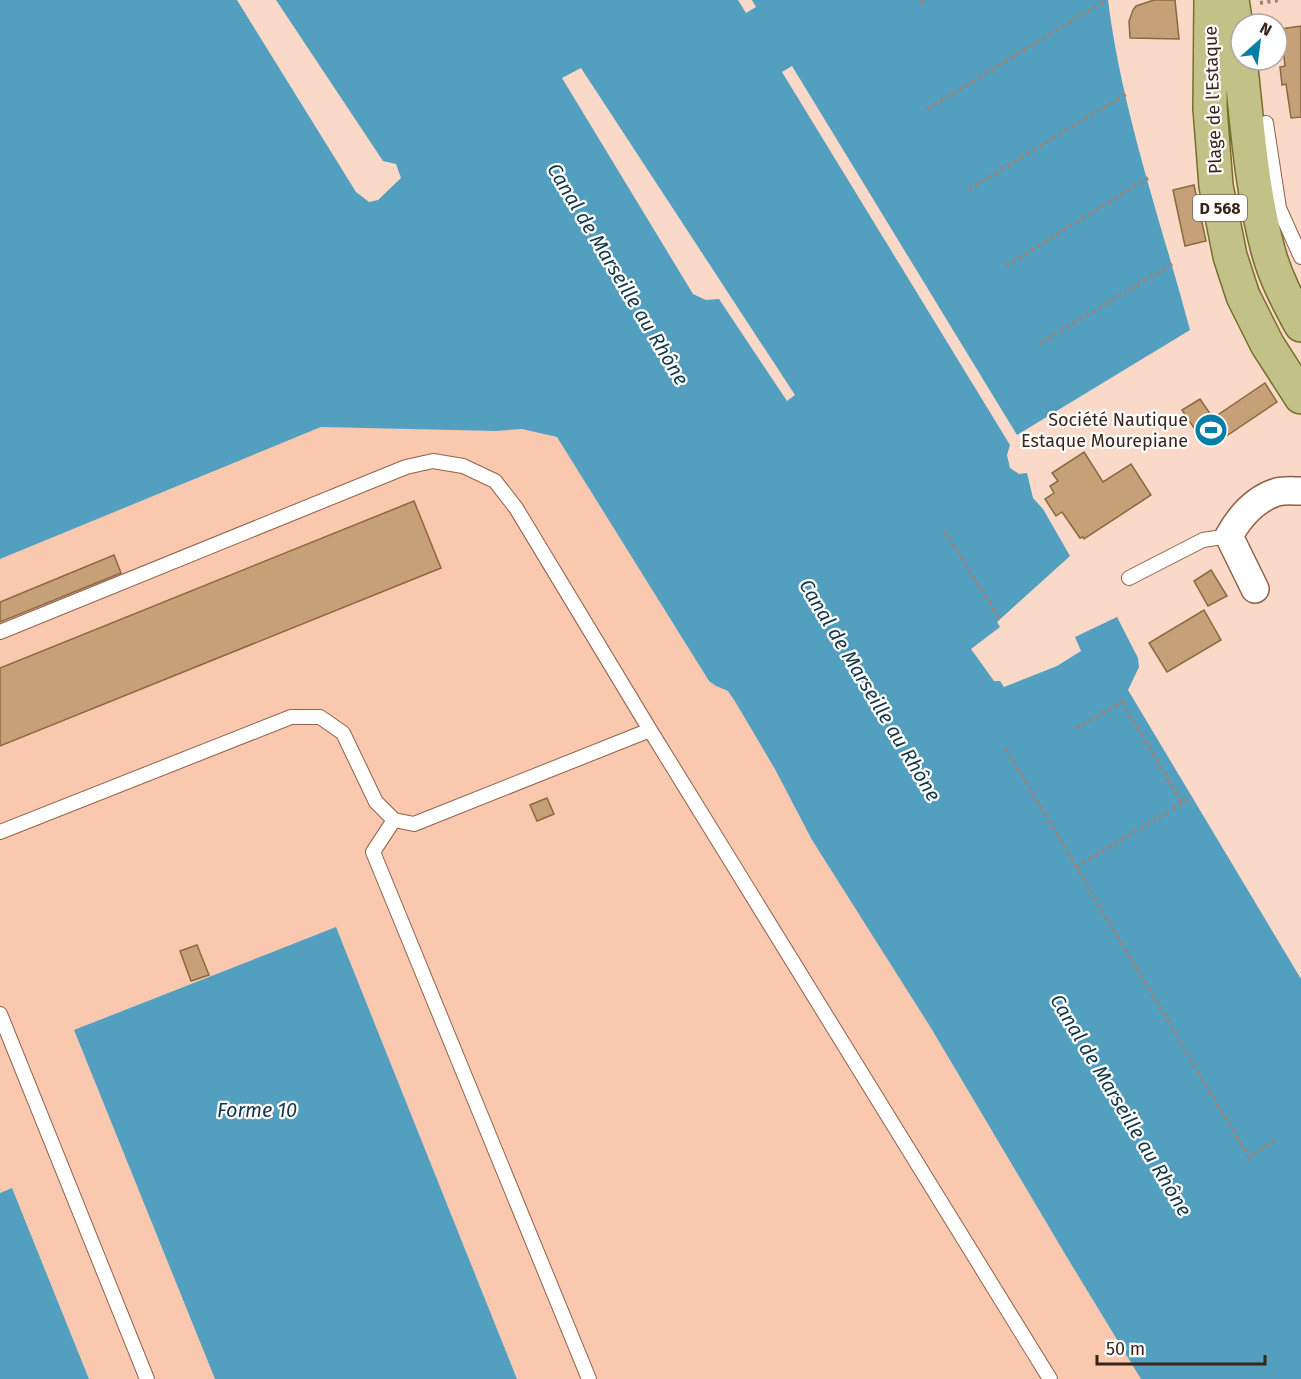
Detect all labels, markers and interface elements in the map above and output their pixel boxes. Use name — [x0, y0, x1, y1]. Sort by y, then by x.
north arrow — [1229, 12, 1289, 72]
text: N — [1257, 18, 1275, 40]
street label: Plage de l'Estaque — [1199, 26, 1227, 174]
water label: Canal de Marseille au Rhône — [542, 159, 694, 389]
road number: D 568 — [1193, 195, 1247, 221]
place label: Société Nautique Estaque Mourepiane — [1021, 409, 1188, 452]
sports icon: Société Nautique Estaque Mourepiane — [1193, 412, 1229, 448]
water label: Canal de Marseille au Rhône — [794, 575, 946, 805]
water label: Canal de Marseille au Rhône — [1045, 990, 1197, 1220]
water label: Forme 10 — [217, 1098, 297, 1122]
scale bar — [1097, 1328, 1265, 1366]
text: 50 m — [1106, 1338, 1145, 1360]

